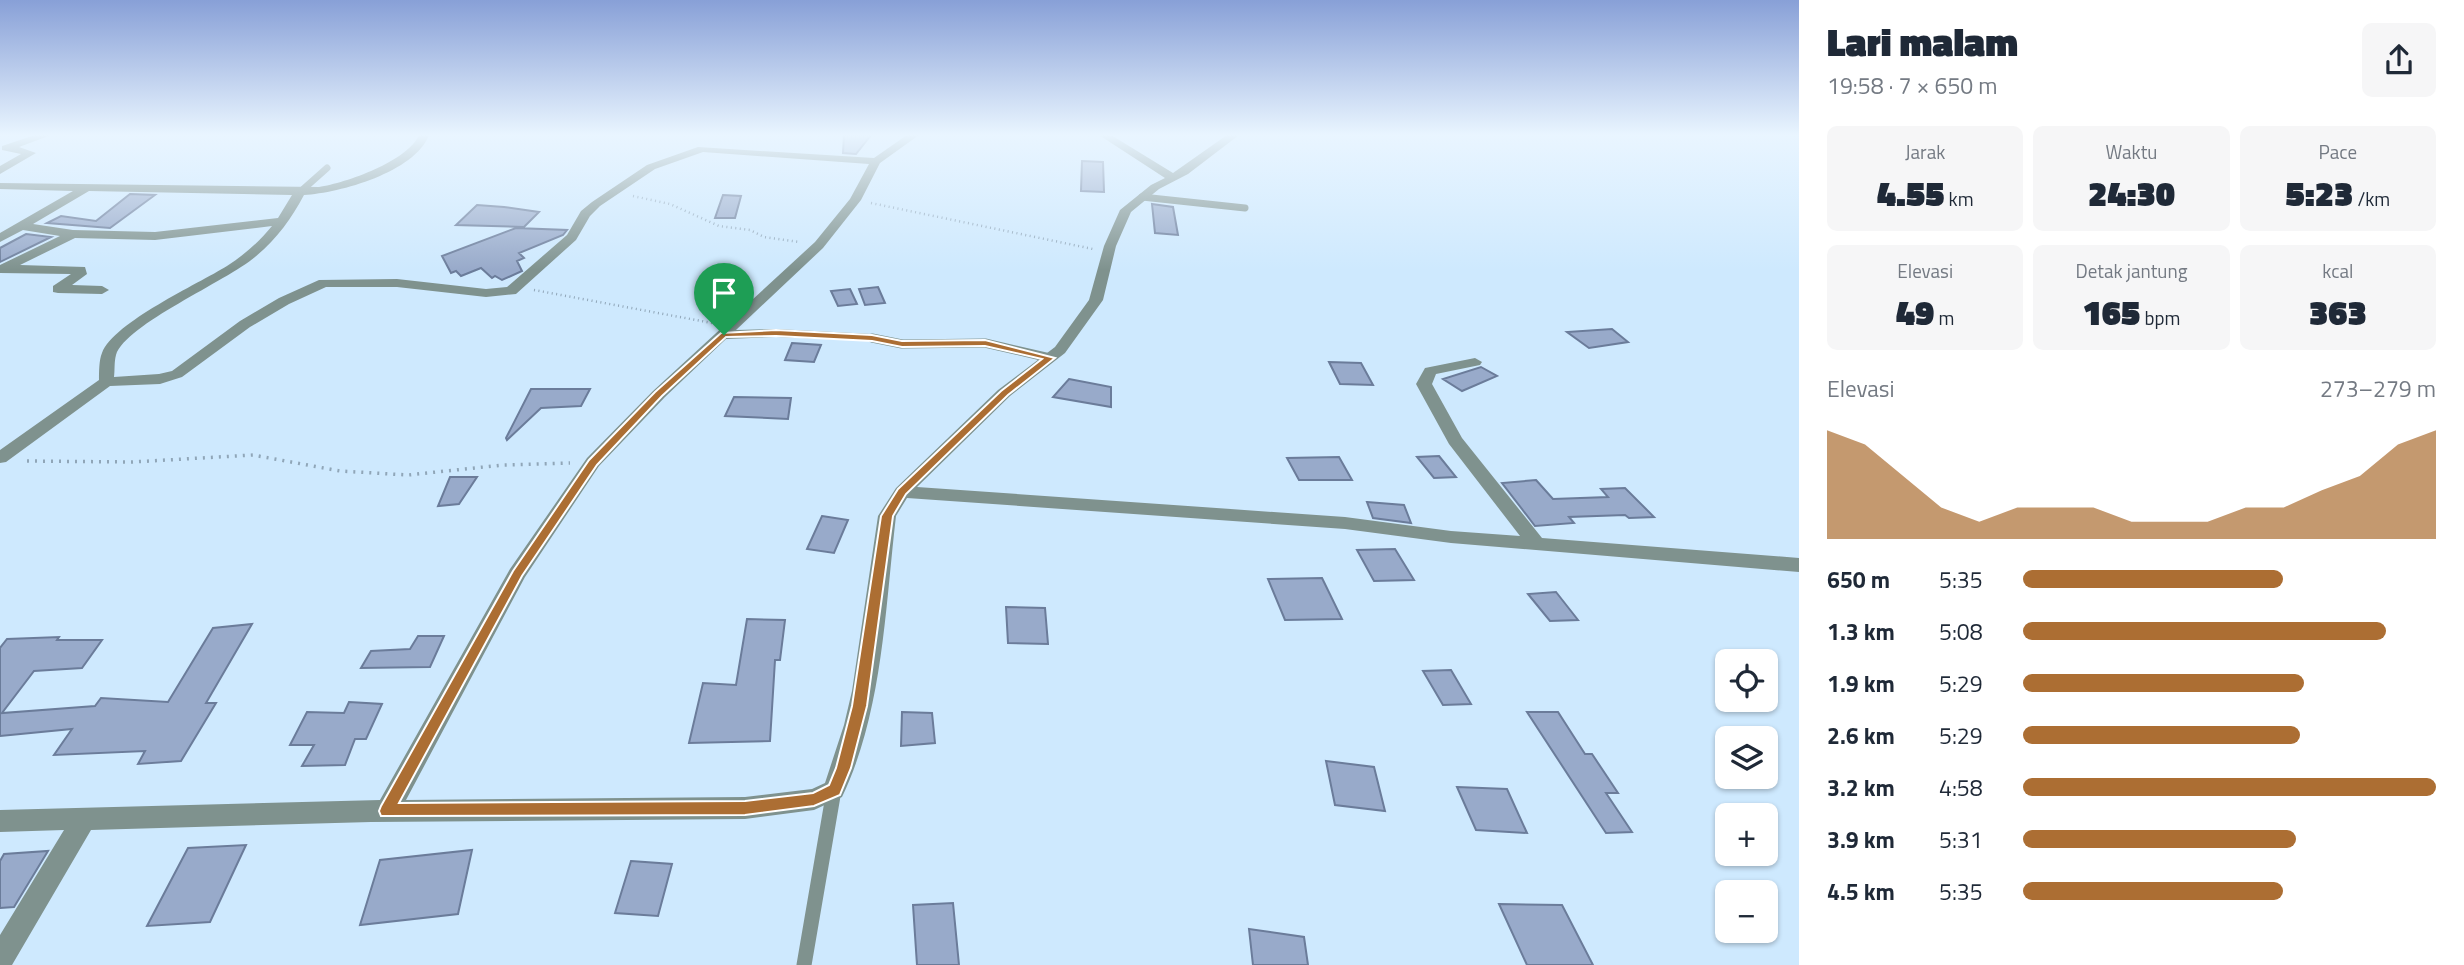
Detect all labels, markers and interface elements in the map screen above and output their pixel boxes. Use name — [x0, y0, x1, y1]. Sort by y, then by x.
text: Lari malam — [1827, 13, 2018, 71]
button: share — [2362, 23, 2436, 97]
text: 19:58 · 7 × 650 m — [1827, 68, 1997, 103]
text: Jarak — [1905, 137, 1945, 166]
text: Waktu — [2106, 137, 2157, 166]
text: Pace — [2319, 137, 2357, 166]
text: 4.55 — [1877, 166, 1944, 220]
text: 24:30 — [2088, 166, 2175, 220]
text: 5:23 — [2285, 166, 2353, 220]
text: km — [1944, 184, 1974, 213]
text: /km — [2353, 184, 2390, 213]
text: Elevasi — [1897, 256, 1953, 285]
text: Detak jantung — [2076, 256, 2187, 285]
text: kcal — [2322, 256, 2353, 285]
pin — [694, 263, 754, 335]
icon: arrive — [705, 274, 743, 312]
text: 49 — [1896, 285, 1934, 339]
text: 165 — [2083, 285, 2140, 339]
text: 363 — [2309, 285, 2367, 339]
text: m — [1934, 303, 1954, 332]
text: bpm — [2140, 303, 2180, 332]
text: Elevasi — [1827, 371, 1895, 406]
text: 273–279 m — [2320, 371, 2436, 406]
text: 650 m — [1827, 562, 1890, 597]
text: 5:35 — [1939, 562, 1983, 597]
text: 1.3 km — [1827, 614, 1895, 649]
text: 5:08 — [1939, 614, 1983, 649]
map controls — [1715, 649, 1778, 943]
button: locate — [1715, 649, 1778, 712]
text: 1.9 km — [1827, 666, 1895, 701]
text: 5:29 — [1939, 666, 1983, 701]
text: 2.6 km — [1827, 718, 1895, 753]
text: 5:29 — [1939, 718, 1983, 753]
button: layers — [1715, 726, 1778, 789]
text: 3.2 km — [1827, 770, 1895, 805]
text: 4:58 — [1939, 770, 1983, 805]
button: + — [1715, 803, 1778, 866]
text: 3.9 km — [1827, 822, 1895, 857]
text: 5:31 — [1939, 822, 1983, 857]
text: 4.5 km — [1827, 874, 1895, 909]
text: 5:35 — [1939, 874, 1983, 909]
button: − — [1715, 880, 1778, 943]

